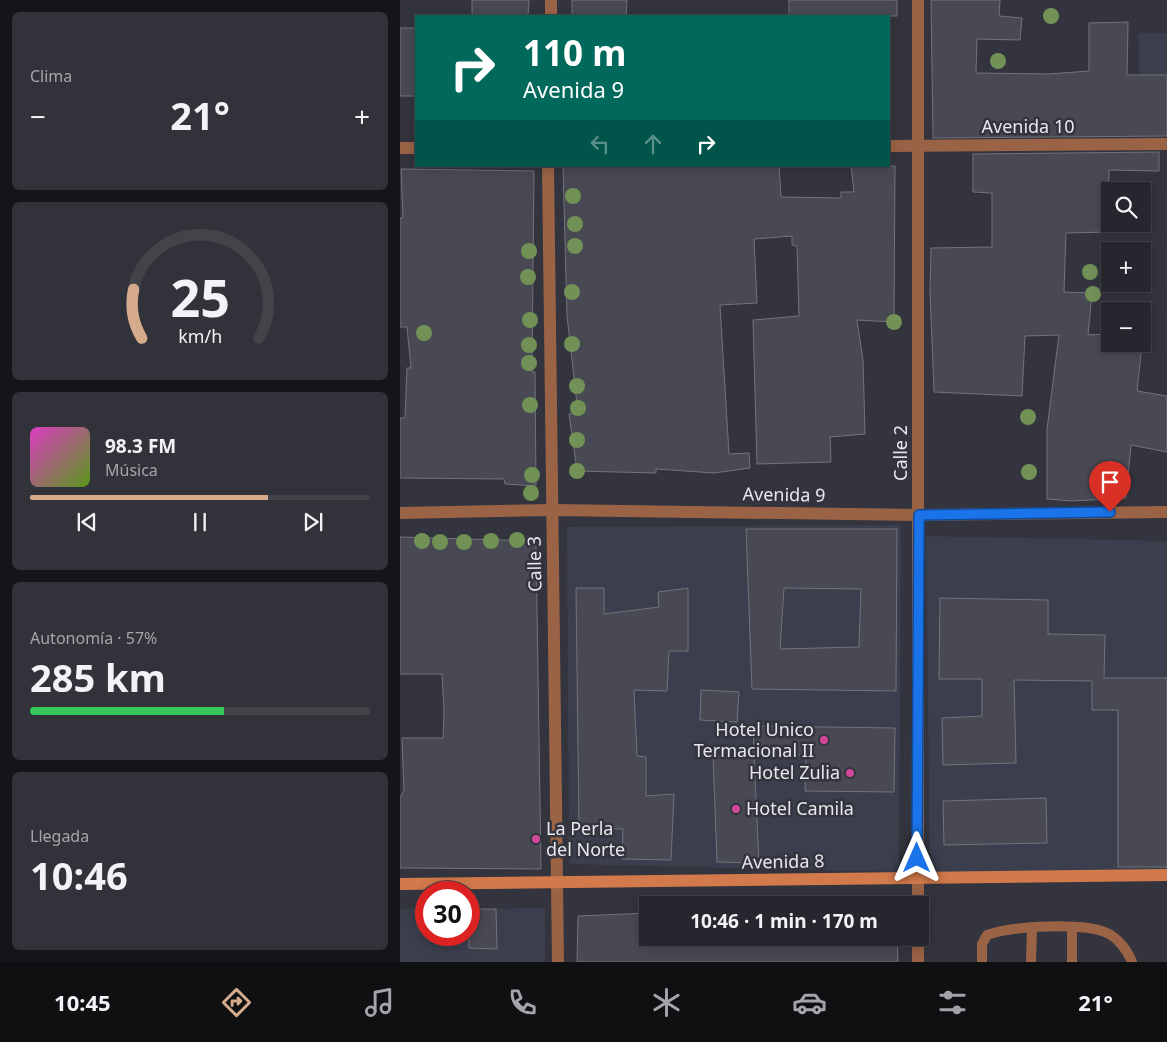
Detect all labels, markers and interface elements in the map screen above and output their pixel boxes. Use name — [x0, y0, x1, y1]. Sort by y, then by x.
text: 110 m — [523, 29, 626, 76]
icon: right — [440, 35, 505, 100]
text: Clima — [30, 65, 72, 87]
text: Avenida 9 — [523, 74, 624, 104]
text: 21° — [170, 89, 230, 141]
text: − — [30, 97, 46, 135]
text: + — [354, 97, 370, 135]
street label: Avenida 10 — [981, 114, 1075, 138]
icon: left — [586, 130, 614, 158]
icon: ahead — [639, 130, 667, 158]
icon: right — [692, 130, 720, 158]
map controls — [1101, 182, 1151, 352]
button: search — [1101, 182, 1151, 232]
button: + — [1101, 242, 1151, 292]
text: 25 — [170, 261, 230, 332]
button: − — [1101, 302, 1151, 352]
text: km/h — [178, 324, 222, 348]
street label: Calle 2 — [888, 425, 912, 481]
text: 98.3 FM — [105, 433, 176, 459]
text: Música — [105, 459, 158, 481]
pin — [1089, 461, 1131, 512]
icon: arrive — [1096, 468, 1124, 496]
street label: Avenida 9 — [742, 481, 826, 507]
icon: previous — [73, 508, 101, 536]
icon: pause — [186, 508, 214, 536]
icon: next — [299, 508, 327, 536]
street label: Calle 3 — [522, 536, 546, 592]
text: Autonomía · 57% — [30, 627, 157, 649]
text: 285 km — [30, 651, 166, 703]
place label: Hotel Unico Termacional II — [694, 717, 814, 762]
marker: Hotel Unico Termacional II — [818, 734, 830, 746]
place label: Hotel Zulia — [749, 760, 840, 784]
marker: Hotel Zulia — [844, 767, 856, 779]
place label: Hotel Camila — [746, 796, 854, 820]
marker: Hotel Camila — [730, 803, 742, 815]
place label: La Perla del Norte — [546, 816, 625, 861]
text: Llegada — [30, 825, 89, 847]
position arrow — [890, 831, 942, 883]
marker: La Perla del Norte — [530, 833, 542, 845]
street label: Avenida 8 — [741, 848, 825, 874]
text: 10:46 — [30, 849, 128, 901]
speed limit sign: 30 — [415, 881, 480, 946]
text: 10:46 · 1 min · 170 m — [690, 908, 878, 934]
icon: directions — [219, 985, 254, 1020]
icon: music — [362, 985, 397, 1020]
icon: phone — [505, 985, 540, 1020]
icon: climate — [649, 985, 684, 1020]
icon: car — [792, 985, 827, 1020]
icon: filters — [935, 985, 970, 1020]
text: 10:45 — [54, 987, 111, 1017]
text: 21° — [1078, 987, 1113, 1017]

